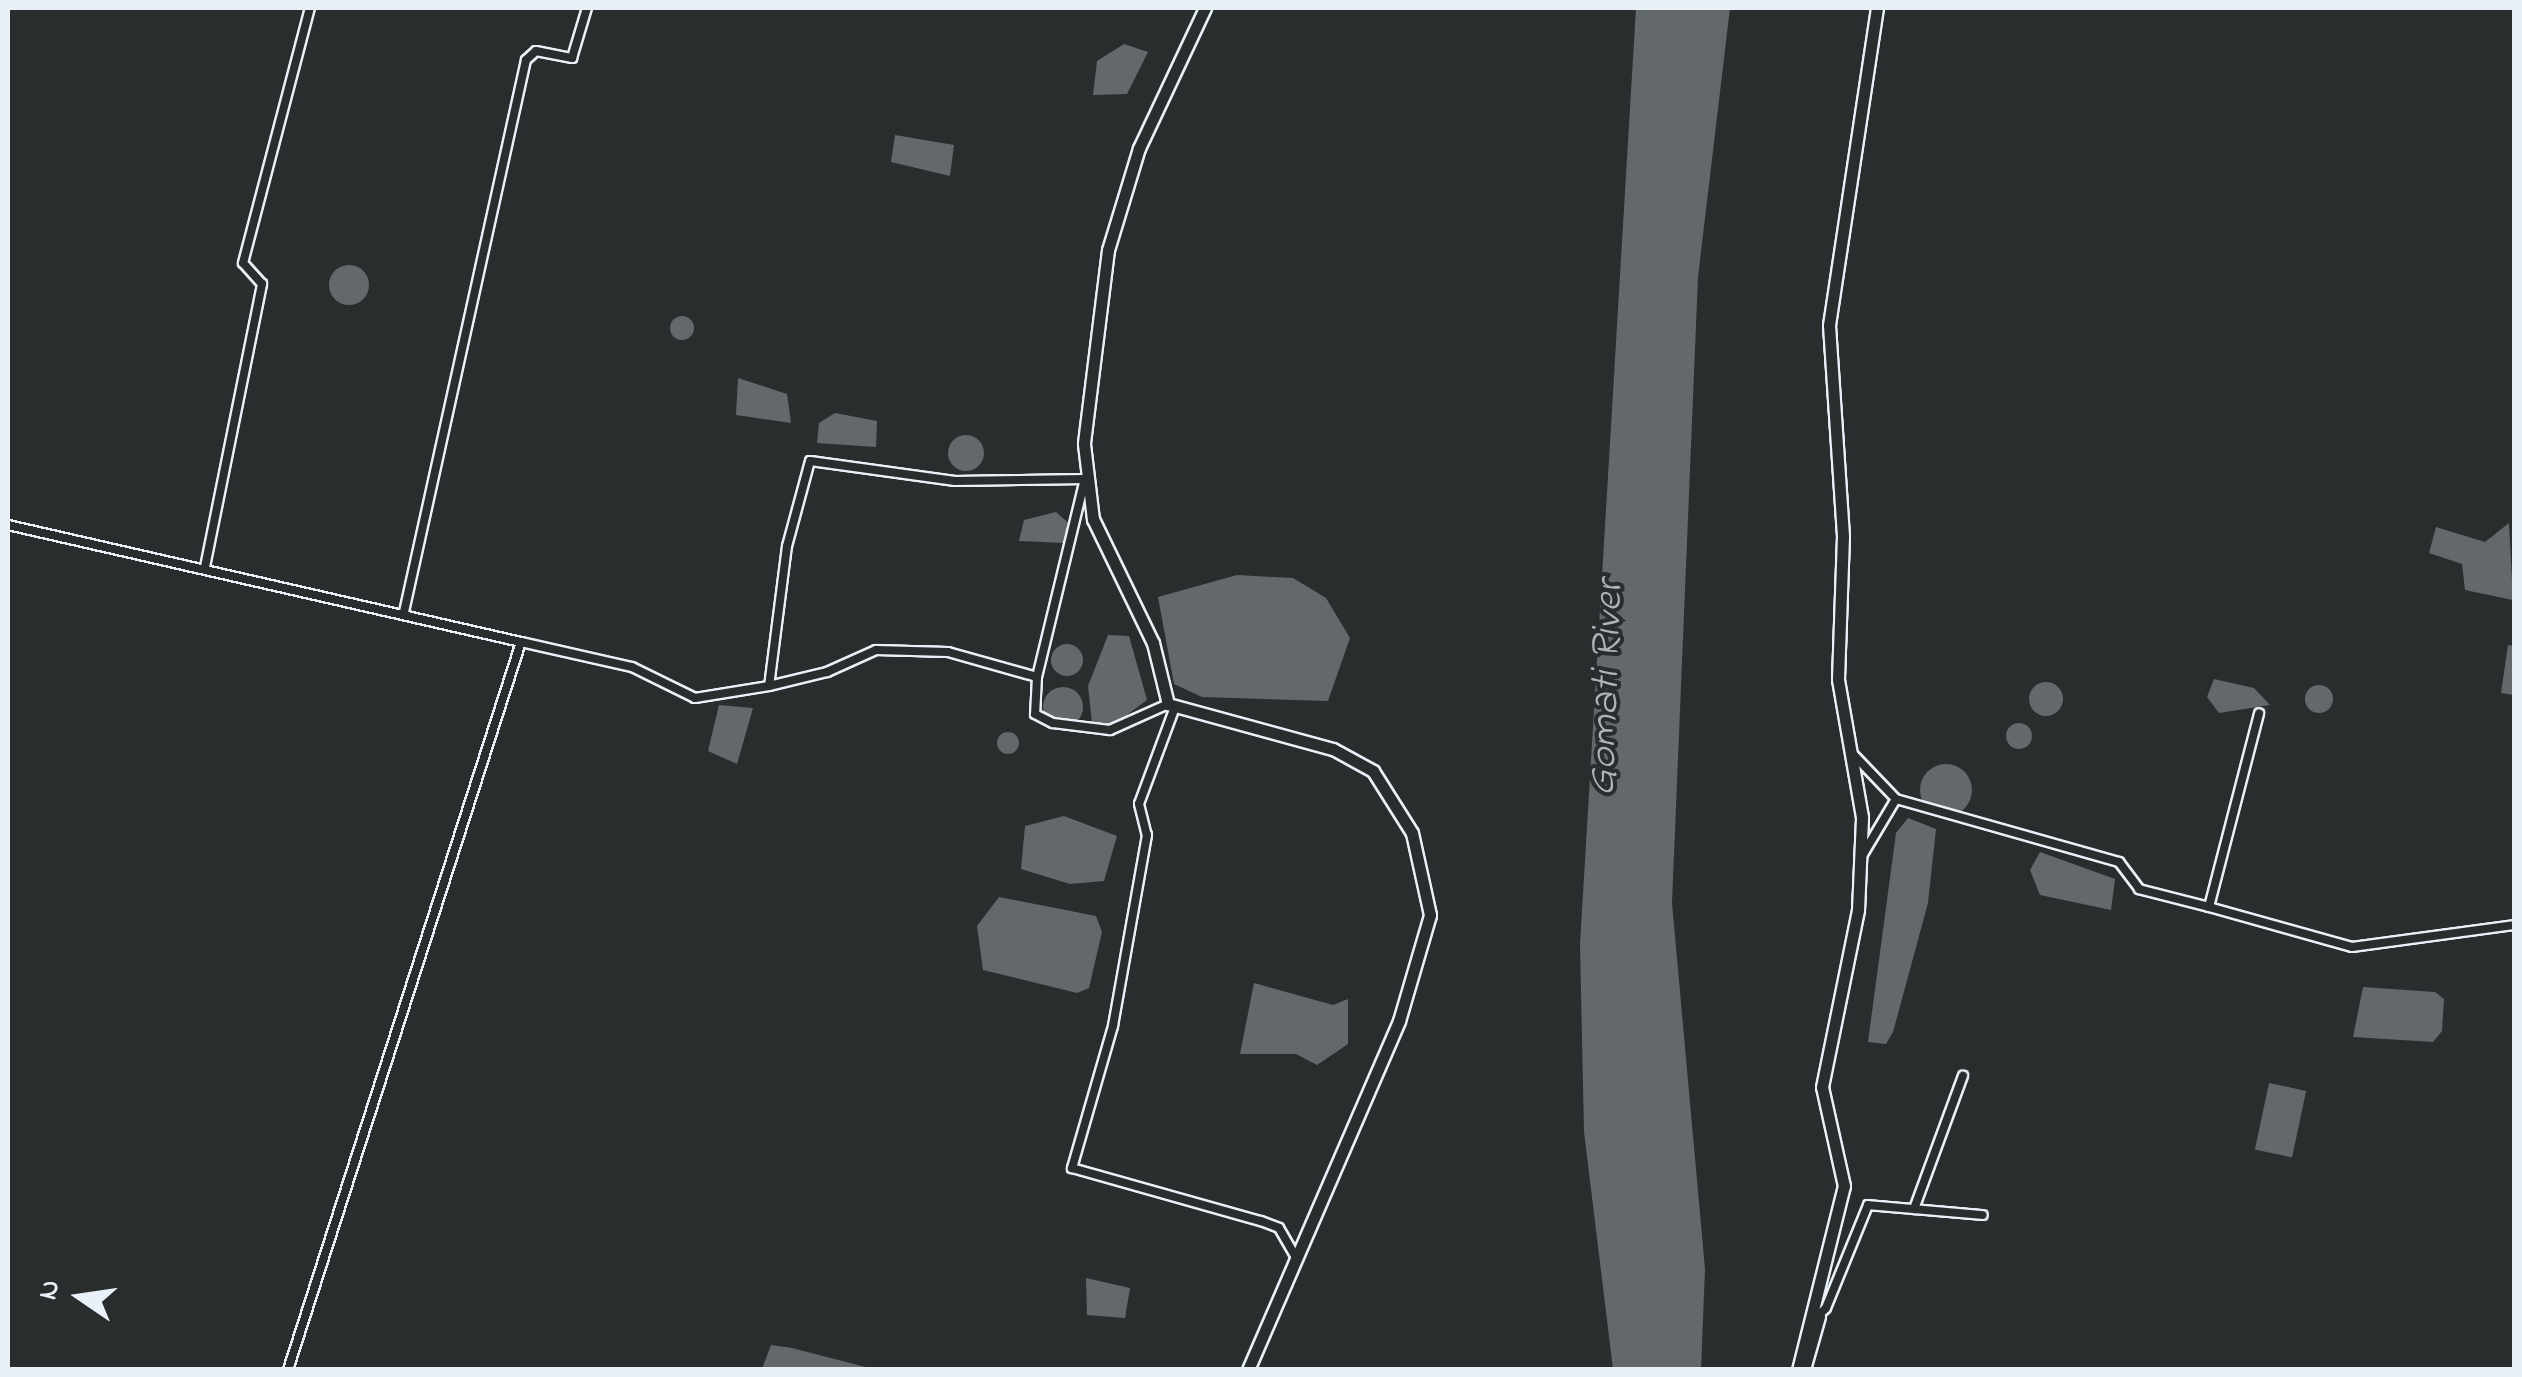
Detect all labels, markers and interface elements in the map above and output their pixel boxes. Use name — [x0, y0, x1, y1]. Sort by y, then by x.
water label: Gomati River — [1578, 579, 1636, 797]
north arrow — [30, 1247, 130, 1347]
text: N — [28, 1276, 72, 1304]

